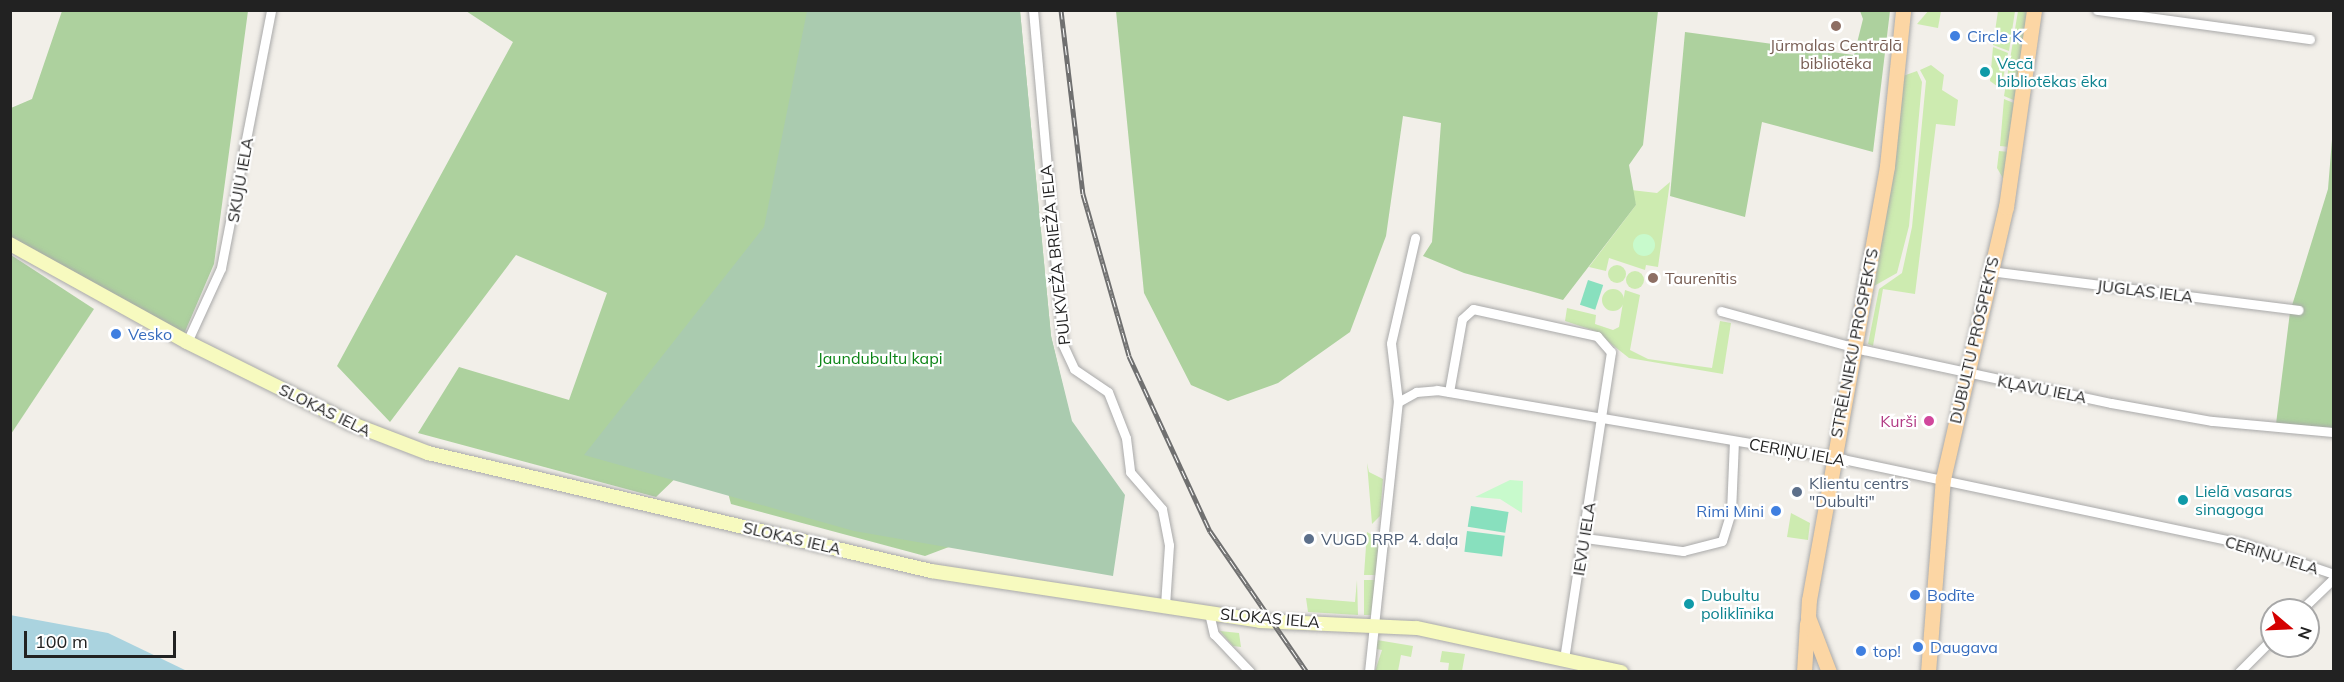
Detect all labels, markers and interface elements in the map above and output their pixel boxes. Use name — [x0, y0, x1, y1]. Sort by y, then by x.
marker: Jūrmalas Centrālā bibliotēka — [1829, 19, 1843, 33]
place label: Circle K — [1967, 26, 2022, 46]
marker: Circle K — [1948, 29, 1962, 43]
place label: Jūrmalas Centrālā bibliotēka — [1770, 35, 1902, 73]
place label: Vecā bibliotēkas ēka — [1997, 53, 2107, 91]
marker: Vecā bibliotēkas ēka — [1978, 65, 1992, 79]
street label: SKUJU IELA — [223, 136, 257, 224]
street label: PULKVEŽA BRIEŽA IELA — [1036, 164, 1074, 346]
street label: STRĒLNIEKU PROSPEKTS — [1826, 247, 1882, 439]
street label: DUBULTU PROSPEKTS — [1945, 255, 2003, 425]
place label: Taurenītis — [1665, 268, 1737, 288]
marker: Taurenītis — [1646, 271, 1660, 285]
street label: JUGLAS IELA — [2096, 276, 2194, 306]
place label: Vesko — [128, 324, 172, 344]
marker: Vesko — [109, 327, 123, 341]
park label: Jaundubultu kapi — [817, 348, 943, 368]
street label: KĻAVU IELA — [1996, 371, 2088, 407]
street label: SLOKAS IELA — [276, 380, 374, 440]
place label: Kurši — [1880, 411, 1917, 431]
marker: Kurši — [1922, 414, 1936, 428]
street label: CERIŅU IELA — [1748, 434, 1846, 470]
place label: Klientu centrs "Dubulti" — [1809, 473, 1909, 511]
place label: Lielā vasaras sinagoga — [2195, 481, 2293, 519]
marker: Klientu centrs "Dubulti" — [1790, 485, 1804, 499]
marker: Lielā vasaras sinagoga — [2176, 493, 2190, 507]
street label: IEVU IELA — [1569, 501, 1599, 577]
place label: Rimi Mini — [1696, 501, 1764, 521]
marker: Rimi Mini — [1769, 504, 1783, 518]
street label: SLOKAS IELA — [741, 517, 843, 559]
place label: VUGD RRP 4. daļa — [1321, 529, 1458, 549]
marker: VUGD RRP 4. daļa — [1302, 532, 1316, 546]
street label: CERIŅU IELA — [2223, 532, 2321, 578]
place label: Dubultu poliklīnika — [1701, 585, 1774, 623]
place label: Bodīte — [1927, 585, 1975, 605]
marker: Bodīte — [1908, 588, 1922, 602]
marker: Dubultu poliklīnika — [1682, 597, 1696, 611]
north arrow — [2260, 598, 2320, 658]
street label: SLOKAS IELA — [1220, 604, 1320, 632]
scale bar — [27, 619, 178, 657]
text: N — [2294, 624, 2317, 642]
text: 100 m — [35, 630, 88, 653]
place label: Daugava — [1930, 637, 1998, 657]
marker: Daugava — [1911, 640, 1925, 654]
place label: top! — [1873, 641, 1901, 661]
marker: top! — [1854, 644, 1868, 658]

